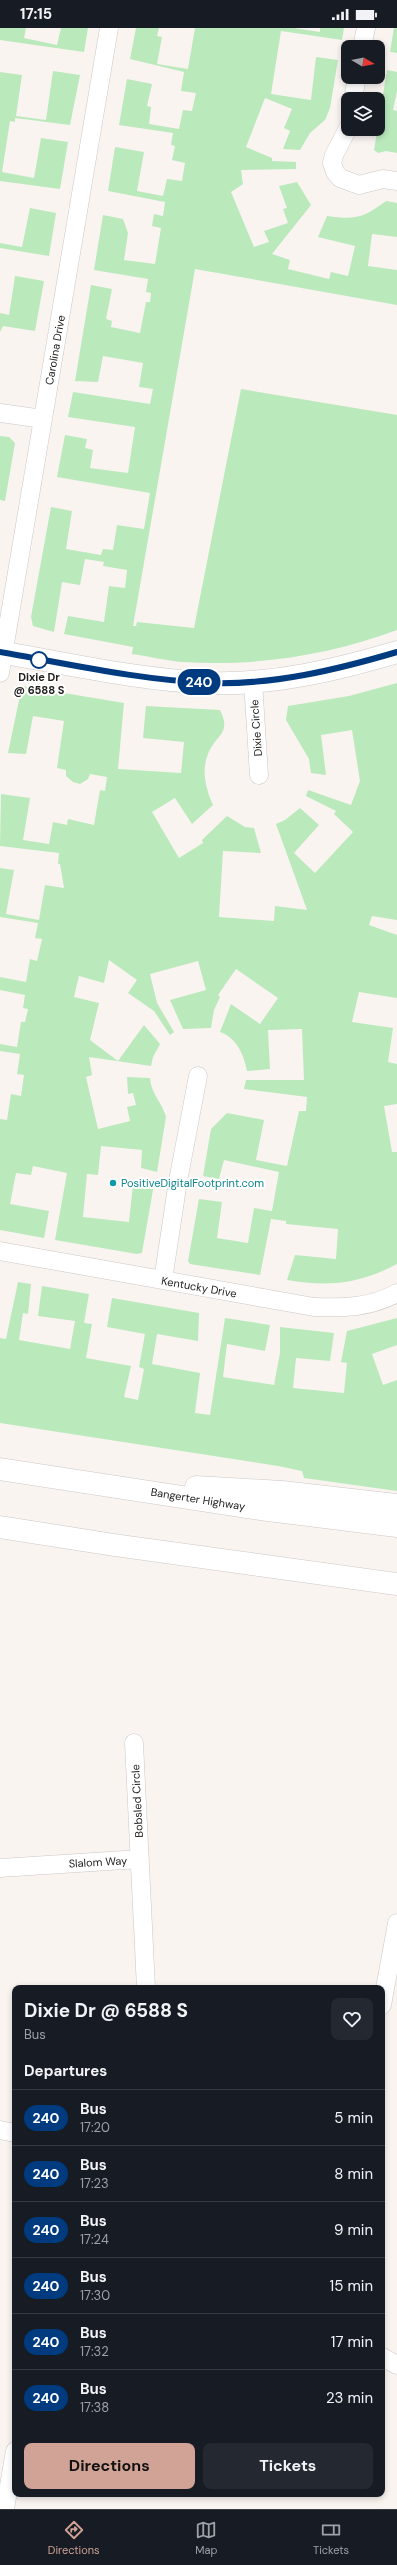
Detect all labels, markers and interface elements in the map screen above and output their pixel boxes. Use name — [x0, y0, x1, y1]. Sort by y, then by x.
text: 17:15 — [20, 4, 52, 24]
north arrow — [341, 40, 385, 84]
map controls — [341, 40, 385, 136]
button: layers — [341, 92, 385, 136]
street label: Carolina Drive — [42, 314, 68, 386]
marker: Dixie Dr @ 6588 S — [30, 651, 48, 669]
line badge: 240 — [176, 669, 222, 695]
place label: Dixie Dr @ 6588 S — [14, 670, 65, 697]
text: 240 — [186, 673, 212, 691]
street label: Dixie Circle — [247, 699, 265, 757]
place label: PositiveDigitalFootprint.com — [121, 1176, 264, 1190]
marker: PositiveDigitalFootprint.com — [108, 1178, 118, 1188]
street label: Kentucky Drive — [160, 1273, 238, 1301]
street label: Bangerter Highway — [150, 1485, 246, 1513]
street label: Bobsled Circle — [128, 1764, 146, 1838]
street label: Slalom Way — [68, 1853, 128, 1871]
text: Dixie Dr @ 6588 S — [24, 1998, 188, 2023]
button: heart — [331, 1998, 373, 2040]
text: Bus — [24, 2026, 46, 2043]
text: Departures — [24, 2061, 107, 2081]
text: Bus — [80, 2099, 107, 2119]
text: 5 min — [334, 2108, 373, 2128]
text: 240 — [33, 2109, 59, 2127]
text: 17:20 — [80, 2119, 110, 2136]
text: Bus — [80, 2155, 107, 2175]
text: 8 min — [334, 2164, 373, 2184]
text: 240 — [33, 2165, 59, 2183]
text: 17:23 — [80, 2175, 109, 2192]
text: Bus — [80, 2211, 107, 2231]
text: 9 min — [334, 2220, 373, 2240]
text: 240 — [33, 2221, 59, 2239]
text: 17:24 — [80, 2231, 109, 2248]
text: Bus — [80, 2267, 107, 2287]
text: 15 min — [330, 2276, 373, 2296]
text: 240 — [33, 2277, 59, 2295]
text: 17:30 — [80, 2287, 110, 2304]
text: Bus — [80, 2323, 107, 2343]
text: 17 min — [331, 2332, 373, 2352]
text: 240 — [33, 2333, 59, 2351]
text: 17:32 — [80, 2343, 109, 2360]
text: Bus — [80, 2379, 107, 2399]
text: 23 min — [326, 2388, 373, 2408]
text: 240 — [33, 2389, 59, 2407]
text: 17:38 — [80, 2399, 109, 2416]
button: Directions — [24, 2443, 195, 2489]
button: Tickets — [203, 2443, 373, 2489]
tab: Directions — [48, 2519, 100, 2557]
tab: Map — [195, 2519, 217, 2557]
tab: Tickets — [313, 2519, 349, 2557]

